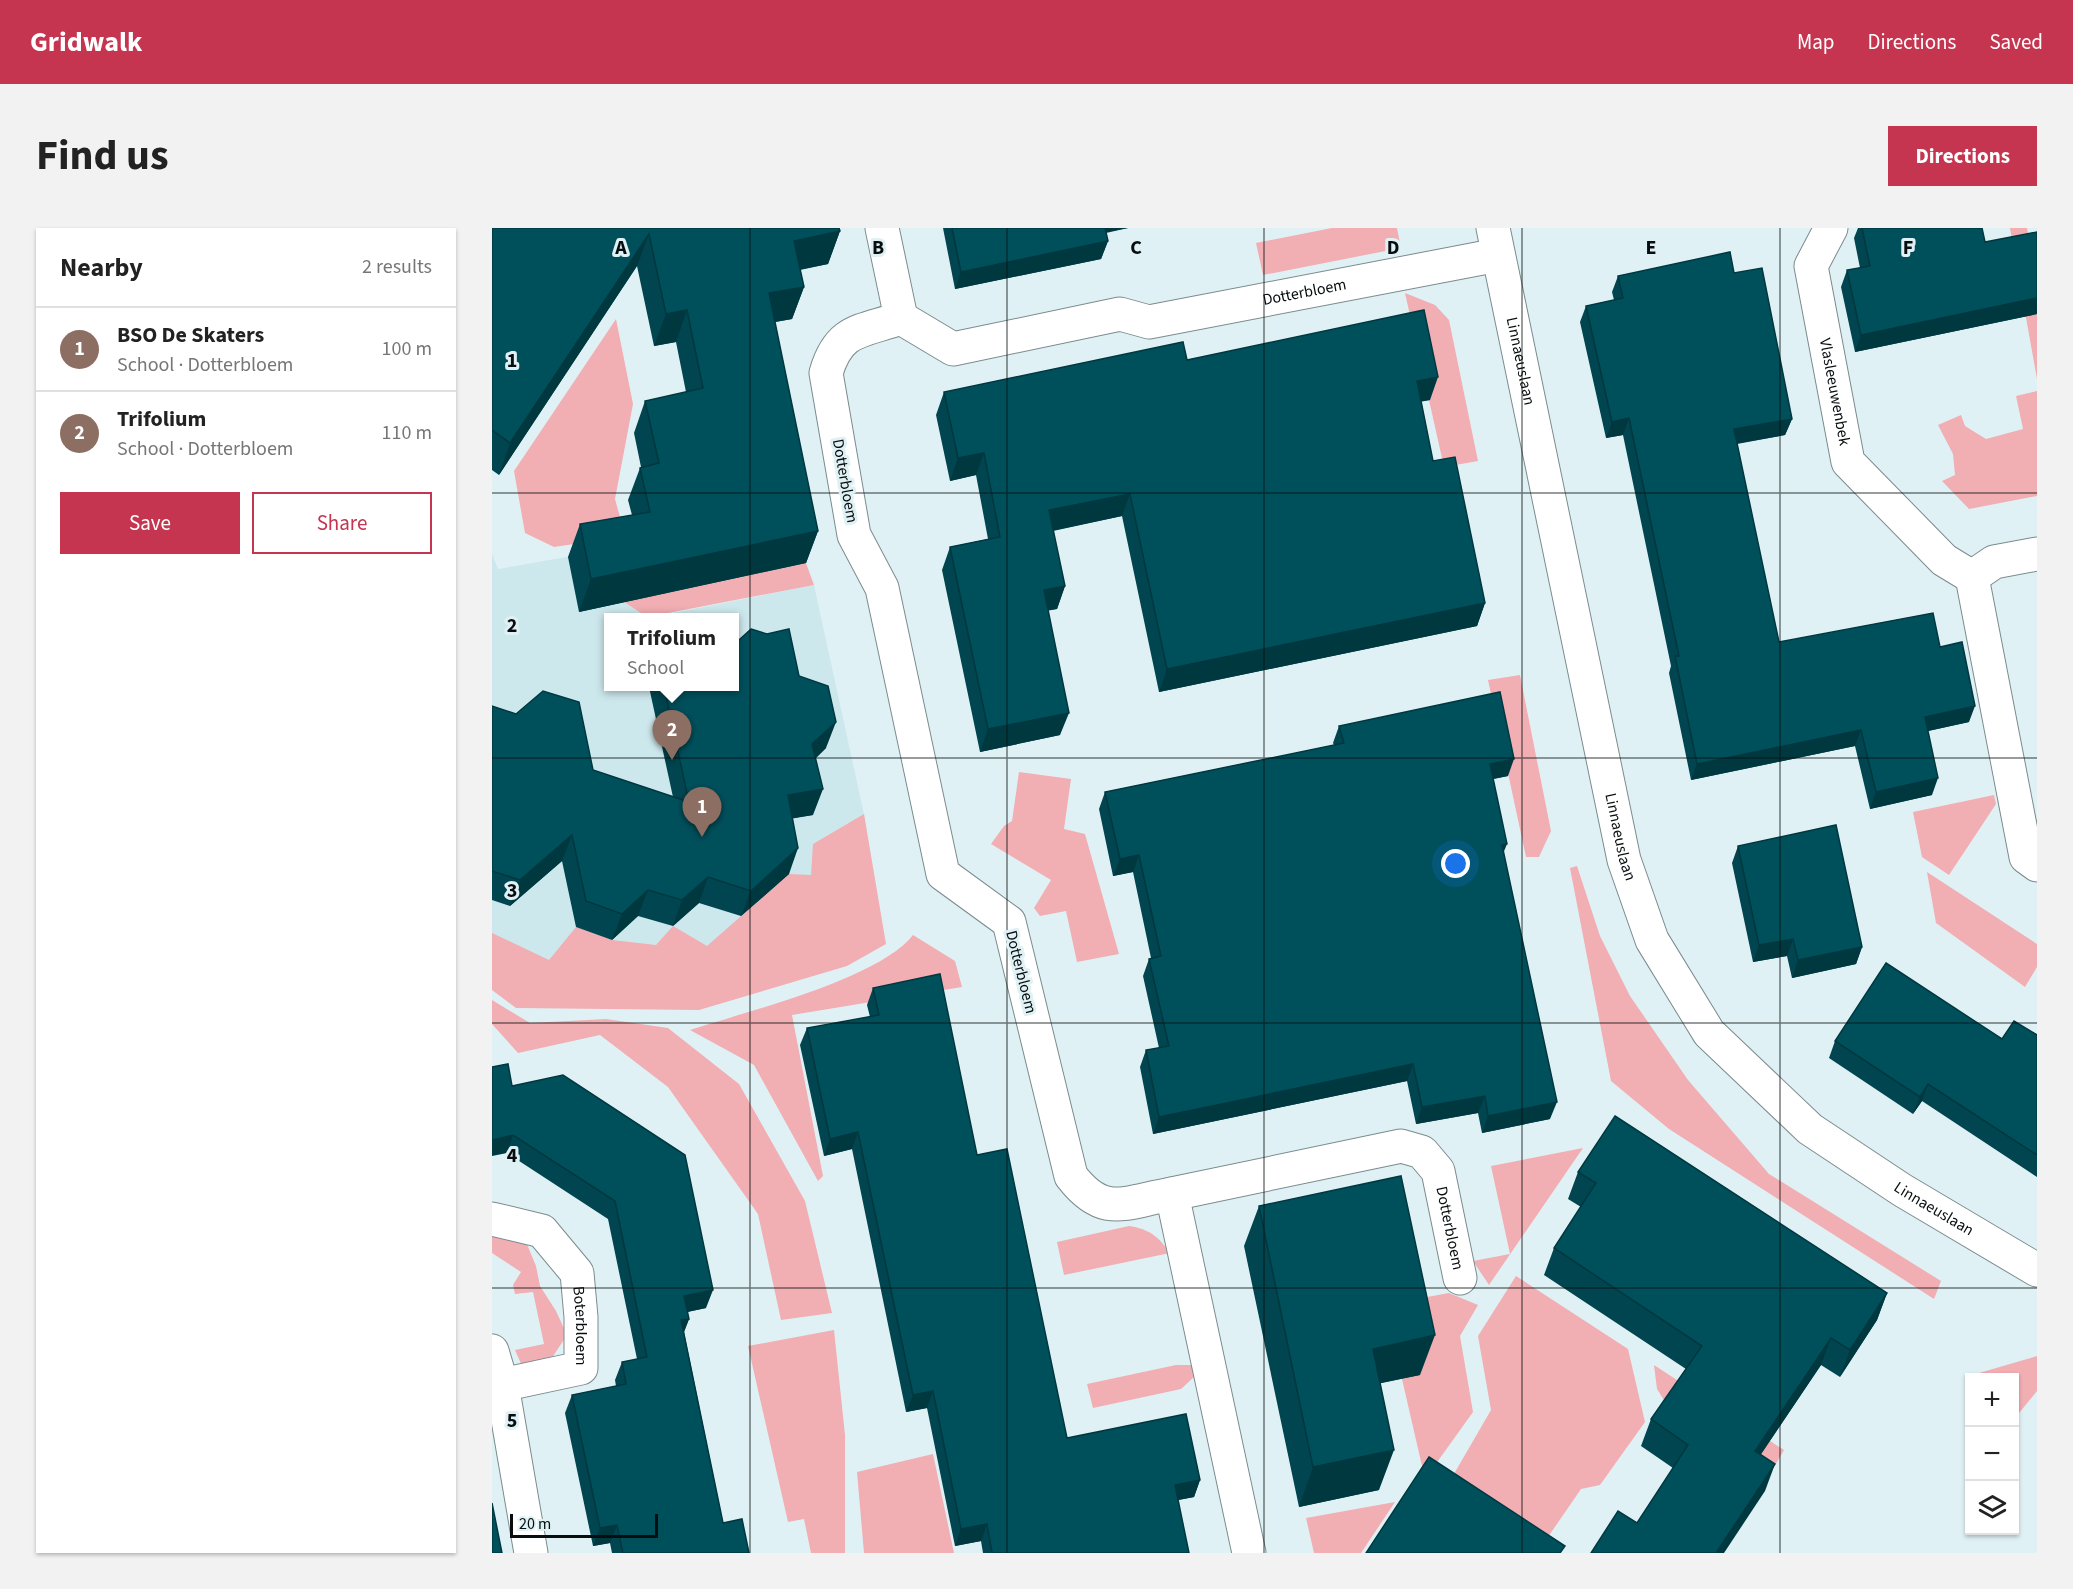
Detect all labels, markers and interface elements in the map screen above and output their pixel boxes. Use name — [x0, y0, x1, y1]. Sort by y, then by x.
text: Gridwalk — [30, 22, 142, 62]
text: Map — [1797, 27, 1835, 57]
text: Directions — [1868, 27, 1956, 57]
text: Saved — [1989, 27, 2043, 57]
text: Find us — [36, 126, 169, 186]
button: Directions — [1888, 126, 2037, 186]
text: A — [614, 234, 627, 262]
text: B — [872, 234, 884, 262]
text: C — [1130, 234, 1142, 262]
text: D — [1387, 234, 1399, 262]
text: E — [1646, 234, 1656, 262]
text: F — [1903, 234, 1913, 262]
text: Nearby — [60, 249, 143, 286]
text: 2 results — [362, 253, 432, 281]
street label: Dotterbloem — [1261, 273, 1348, 311]
street label: Linnaeuslaan — [1501, 315, 1540, 407]
text: BSO De Skaters — [117, 319, 264, 351]
text: 1 — [74, 335, 85, 363]
text: 100 m — [382, 335, 432, 363]
street label: Vlasleeuwenbek — [1814, 336, 1856, 447]
text: 1 — [507, 347, 517, 375]
text: School · Dotterbloem — [117, 351, 293, 379]
text: Trifolium — [117, 403, 206, 435]
text: 2 — [74, 419, 85, 447]
text: 110 m — [382, 419, 432, 447]
text: School · Dotterbloem — [117, 435, 293, 463]
street label: Dotterbloem — [827, 437, 863, 525]
button: Save — [60, 492, 240, 554]
button: Share — [252, 492, 432, 554]
text: 2 — [507, 612, 517, 640]
popup — [604, 613, 739, 691]
text: Trifolium — [627, 622, 716, 654]
text: School — [627, 654, 684, 682]
pin: 2 — [652, 710, 692, 760]
pin: 1 — [682, 788, 722, 837]
street label: Linnaeuslaan — [1599, 791, 1641, 884]
your location — [1441, 849, 1470, 878]
text: 3 — [507, 877, 517, 905]
street label: Dotterbloem — [1000, 928, 1042, 1016]
text: 4 — [507, 1142, 518, 1170]
street label: Linnaeuslaan — [1889, 1176, 1978, 1241]
street label: Dotterbloem — [1430, 1184, 1469, 1272]
street label: Boterbloem — [567, 1285, 592, 1365]
map controls — [1965, 1373, 2019, 1535]
button: + — [1965, 1373, 2019, 1427]
text: 5 — [507, 1407, 517, 1435]
button: − — [1965, 1427, 2019, 1481]
button: layers — [1965, 1481, 2019, 1535]
scale bar — [510, 1511, 658, 1538]
text: 20 m — [519, 1513, 551, 1535]

